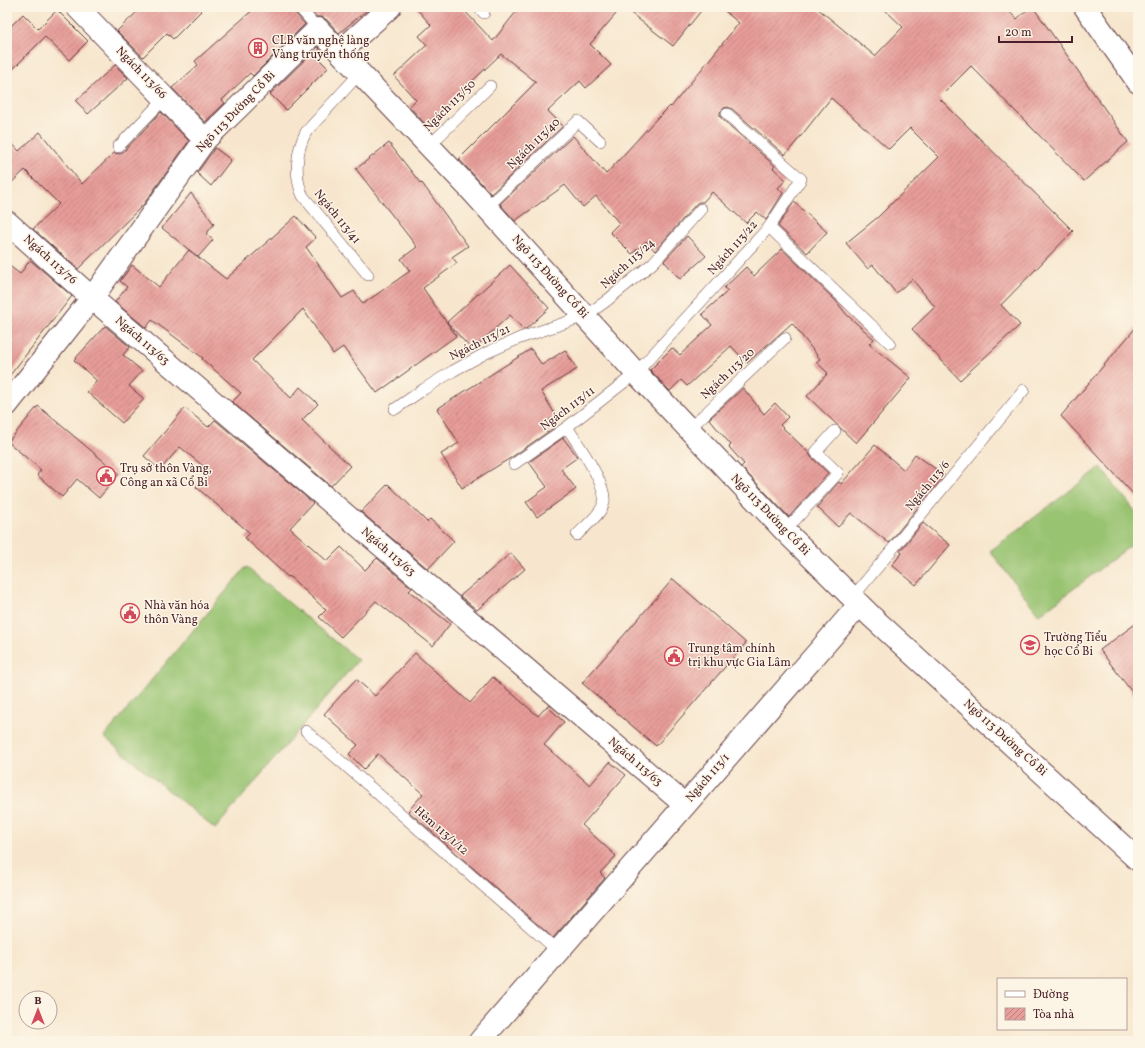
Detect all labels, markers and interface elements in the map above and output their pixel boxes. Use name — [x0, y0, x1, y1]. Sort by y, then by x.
scale bar — [999, 18, 1072, 44]
text: 20 m — [1005, 25, 1032, 41]
place label: CLB văn nghệ làng Vàng truyền thống — [272, 33, 370, 63]
building icon: CLB văn nghệ làng Vàng truyền thống — [247, 37, 269, 59]
street label: Ngách 113/66 — [112, 43, 170, 103]
street label: Ngõ 113 Đường Cổ Bi — [193, 67, 279, 156]
street label: Ngách 113/50 — [420, 76, 480, 136]
street label: Ngách 113/40 — [504, 115, 564, 173]
street label: Ngách 113/41 — [310, 186, 364, 248]
street label: Ngách 113/22 — [704, 217, 762, 279]
street label: Ngách 113/76 — [20, 232, 80, 288]
street label: Ngõ 113 Đường Cổ Bi — [508, 232, 592, 323]
street label: Ngách 113/24 — [597, 235, 659, 293]
street label: Ngách 113/63 — [111, 313, 173, 369]
street label: Ngách 113/21 — [447, 321, 513, 365]
street label: Ngách 113/20 — [698, 345, 758, 403]
street label: Ngách 113/11 — [537, 383, 599, 435]
street label: Ngách 113/6 — [902, 457, 954, 515]
place label: Trụ sở thôn Vàng, Công an xã Cổ Bi — [120, 461, 212, 491]
public building icon: Trụ sở thôn Vàng, Công an xã Cổ Bi — [95, 465, 117, 487]
street label: Ngõ 113 Đường Cổ Bi — [727, 471, 813, 560]
street label: Ngách 113/63 — [357, 524, 419, 580]
place label: Nhà văn hóa thôn Vàng — [144, 598, 209, 628]
public building icon: Nhà văn hóa thôn Vàng — [119, 602, 141, 624]
place label: Trường Tiểu học Cổ Bi — [1044, 630, 1107, 660]
school or university icon: Trường Tiểu học Cổ Bi — [1019, 634, 1041, 656]
place label: Trung tâm chính trị khu vực Gia Lâm — [688, 641, 791, 671]
public building icon: Trung tâm chính trị khu vực Gia Lâm — [663, 645, 685, 667]
street label: Ngõ 113 Đường Cổ Bi — [960, 696, 1051, 780]
street label: Ngách 113/63 — [604, 734, 666, 790]
street label: Ngách 113/1 — [682, 750, 734, 806]
street label: Hẻm 113/1/12 — [410, 803, 472, 859]
legend — [997, 978, 1127, 1030]
text: Đường — [1033, 987, 1069, 1003]
north arrow — [18, 990, 58, 1030]
text: B — [34, 994, 42, 1009]
text: Tòa nhà — [1033, 1007, 1074, 1023]

